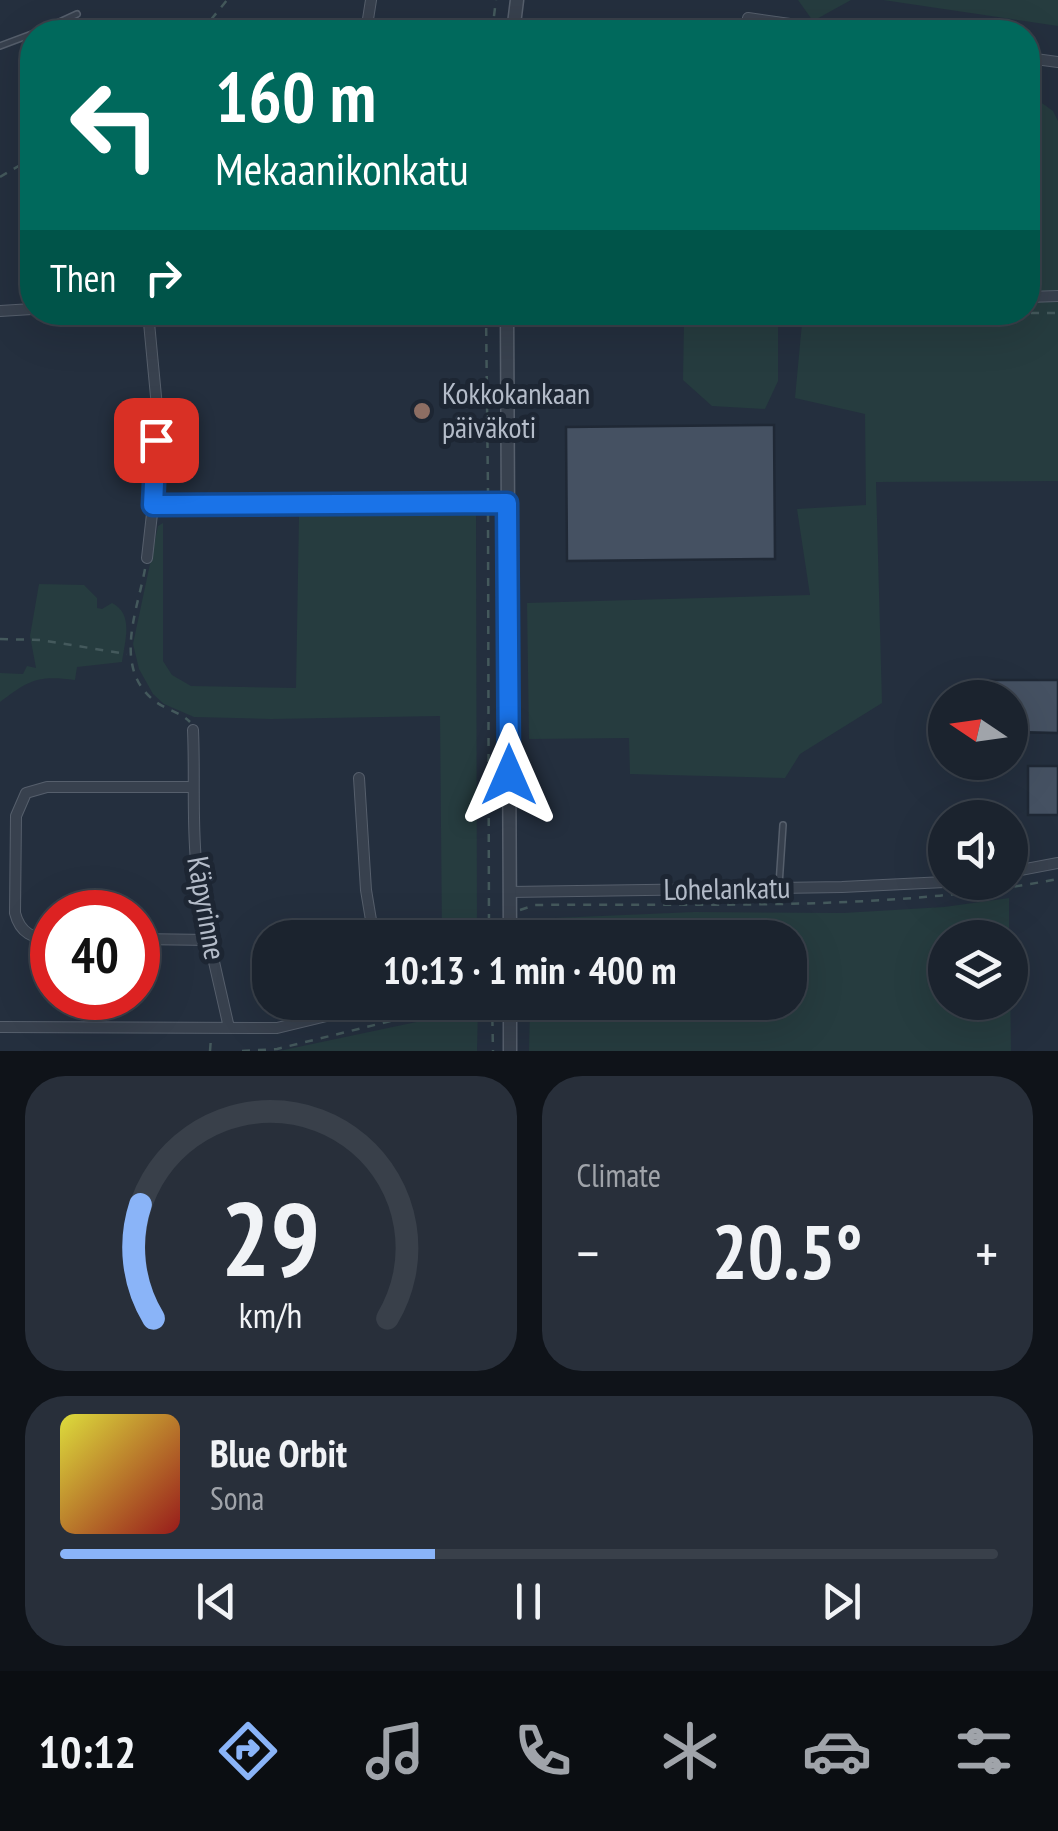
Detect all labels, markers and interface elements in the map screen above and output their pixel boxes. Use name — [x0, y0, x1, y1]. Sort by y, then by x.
text: 160 m — [215, 51, 376, 141]
icon: left — [50, 60, 180, 190]
text: Mekaanikonkatu — [215, 139, 469, 197]
icon: right — [136, 250, 191, 305]
text: Then — [50, 253, 116, 302]
place label: Kokkokankaan päiväkoti — [442, 373, 590, 446]
pin — [114, 398, 199, 483]
marker: Kokkokankaan päiväkoti — [411, 400, 433, 422]
icon: arrive — [129, 413, 184, 468]
north arrow — [928, 680, 1028, 780]
map controls — [928, 680, 1028, 1020]
position arrow — [457, 723, 561, 827]
button: sound — [928, 800, 1028, 900]
street label: Käpyrinne — [179, 853, 236, 962]
street label: Lohelankatu — [663, 867, 791, 908]
speed limit sign: 40 — [30, 890, 160, 1020]
button: layers — [928, 920, 1028, 1020]
text: 10:13 · 1 min · 400 m — [383, 945, 676, 994]
text: Climate — [577, 1154, 661, 1196]
text: 29 — [221, 1170, 320, 1305]
text: 20.5° — [712, 1203, 863, 1300]
text: − — [577, 1217, 599, 1288]
text: + — [975, 1217, 998, 1288]
text: km/h — [239, 1292, 302, 1338]
text: Blue Orbit — [210, 1428, 347, 1477]
text: Sona — [210, 1477, 264, 1519]
icon: previous — [189, 1574, 244, 1629]
icon: pause — [501, 1574, 556, 1629]
icon: next — [814, 1574, 869, 1629]
icon: directions — [213, 1716, 283, 1786]
icon: music — [360, 1716, 430, 1786]
icon: phone — [508, 1716, 578, 1786]
icon: climate — [655, 1716, 725, 1786]
icon: car — [802, 1716, 872, 1786]
icon: filters — [949, 1716, 1019, 1786]
text: 10:12 — [39, 1722, 136, 1780]

